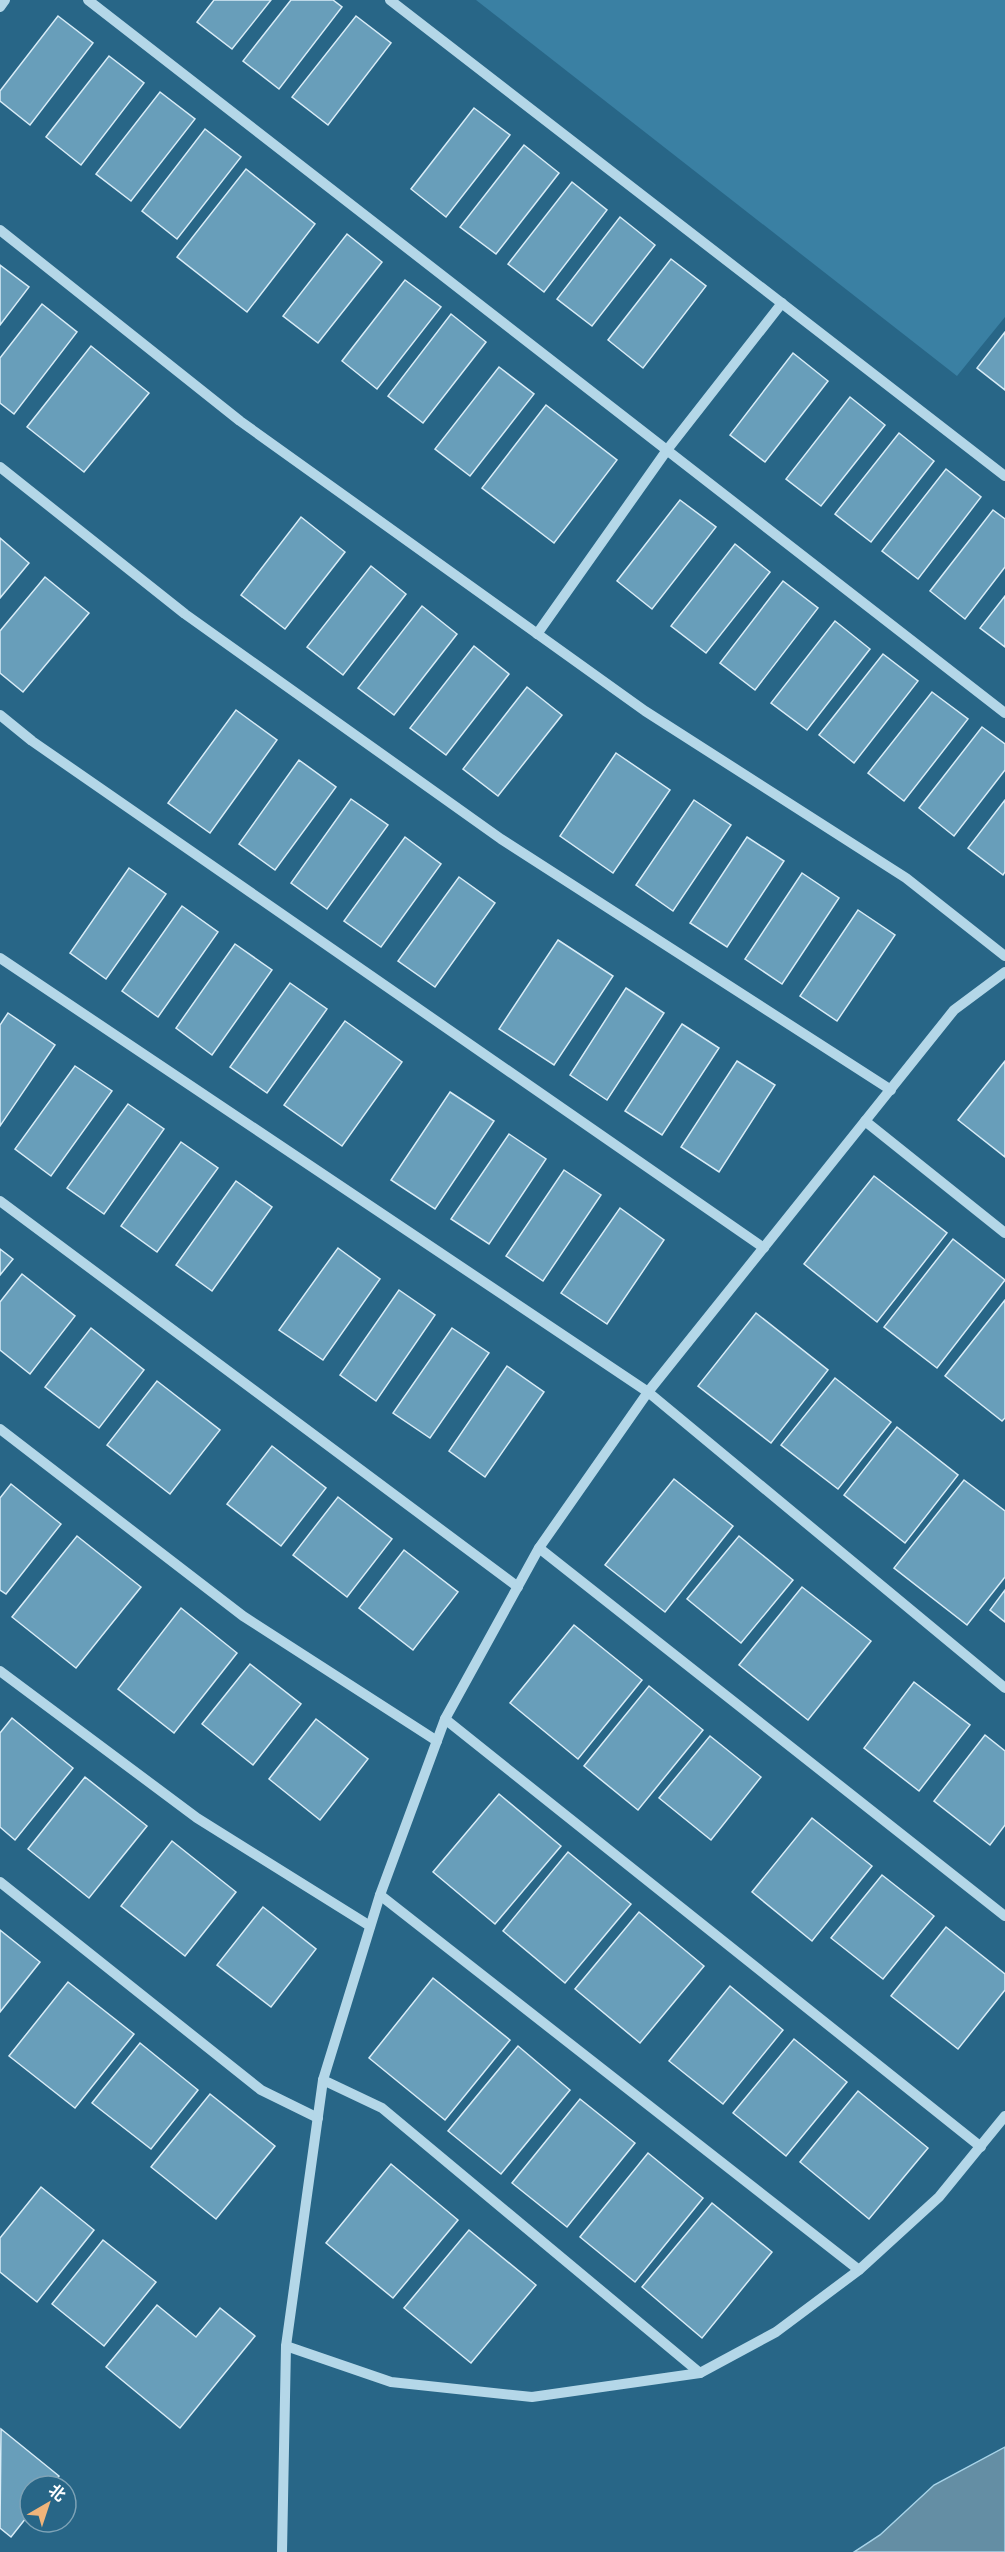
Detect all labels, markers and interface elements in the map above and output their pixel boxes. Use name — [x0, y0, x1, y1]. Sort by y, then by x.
north arrow — [18, 2474, 78, 2534]
text: 北 — [46, 2480, 70, 2504]

